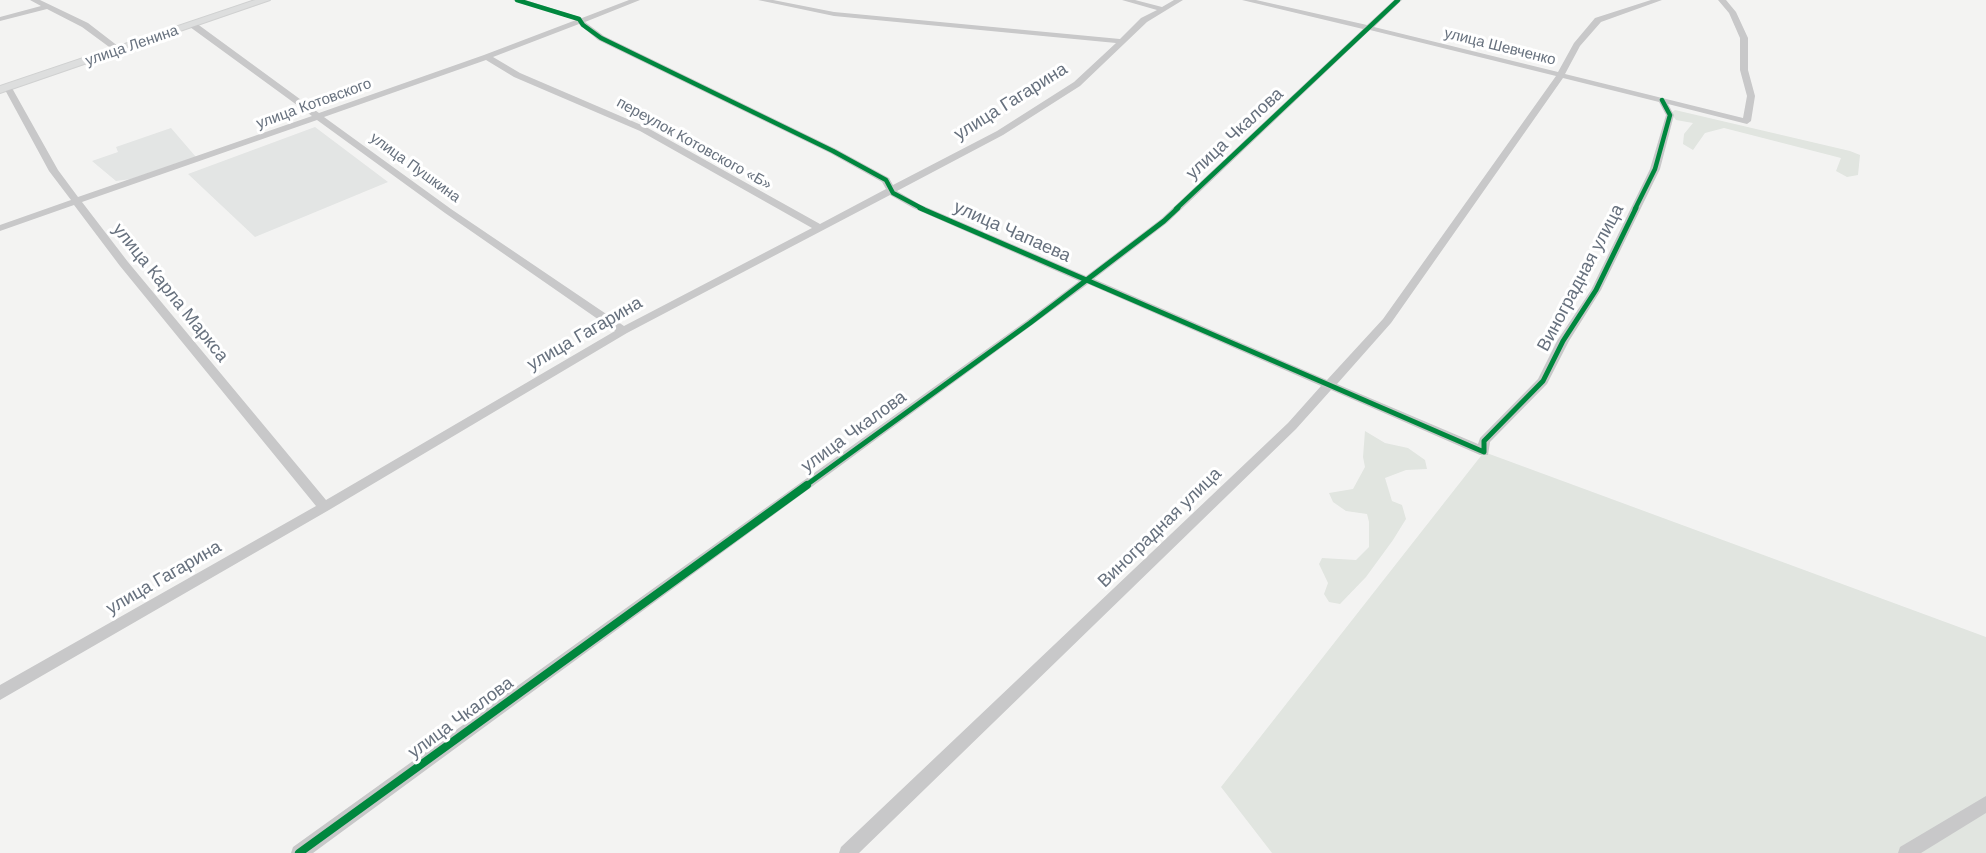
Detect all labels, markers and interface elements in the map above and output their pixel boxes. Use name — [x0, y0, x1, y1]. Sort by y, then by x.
street label: улица Ленина — [83, 22, 181, 70]
street label: улица Шевченко — [1442, 24, 1558, 70]
street label: улица Гагарина — [950, 59, 1072, 145]
street label: улица Котовского — [254, 75, 374, 133]
street label: улица Чкалова — [1182, 84, 1288, 184]
street label: переулок Котовского «Б» — [613, 94, 775, 194]
street label: улица Пушкина — [366, 129, 464, 207]
street label: улица Чапаева — [950, 197, 1074, 267]
street label: Виноградная улица — [1533, 201, 1629, 355]
street label: улица Карла Маркса — [107, 219, 233, 367]
street label: улица Гагарина — [524, 292, 646, 376]
street label: улица Чкалова — [797, 387, 911, 477]
street label: Виноградная улица — [1094, 464, 1226, 592]
street label: улица Гагарина — [103, 536, 225, 620]
street label: улица Чкалова — [404, 673, 518, 763]

